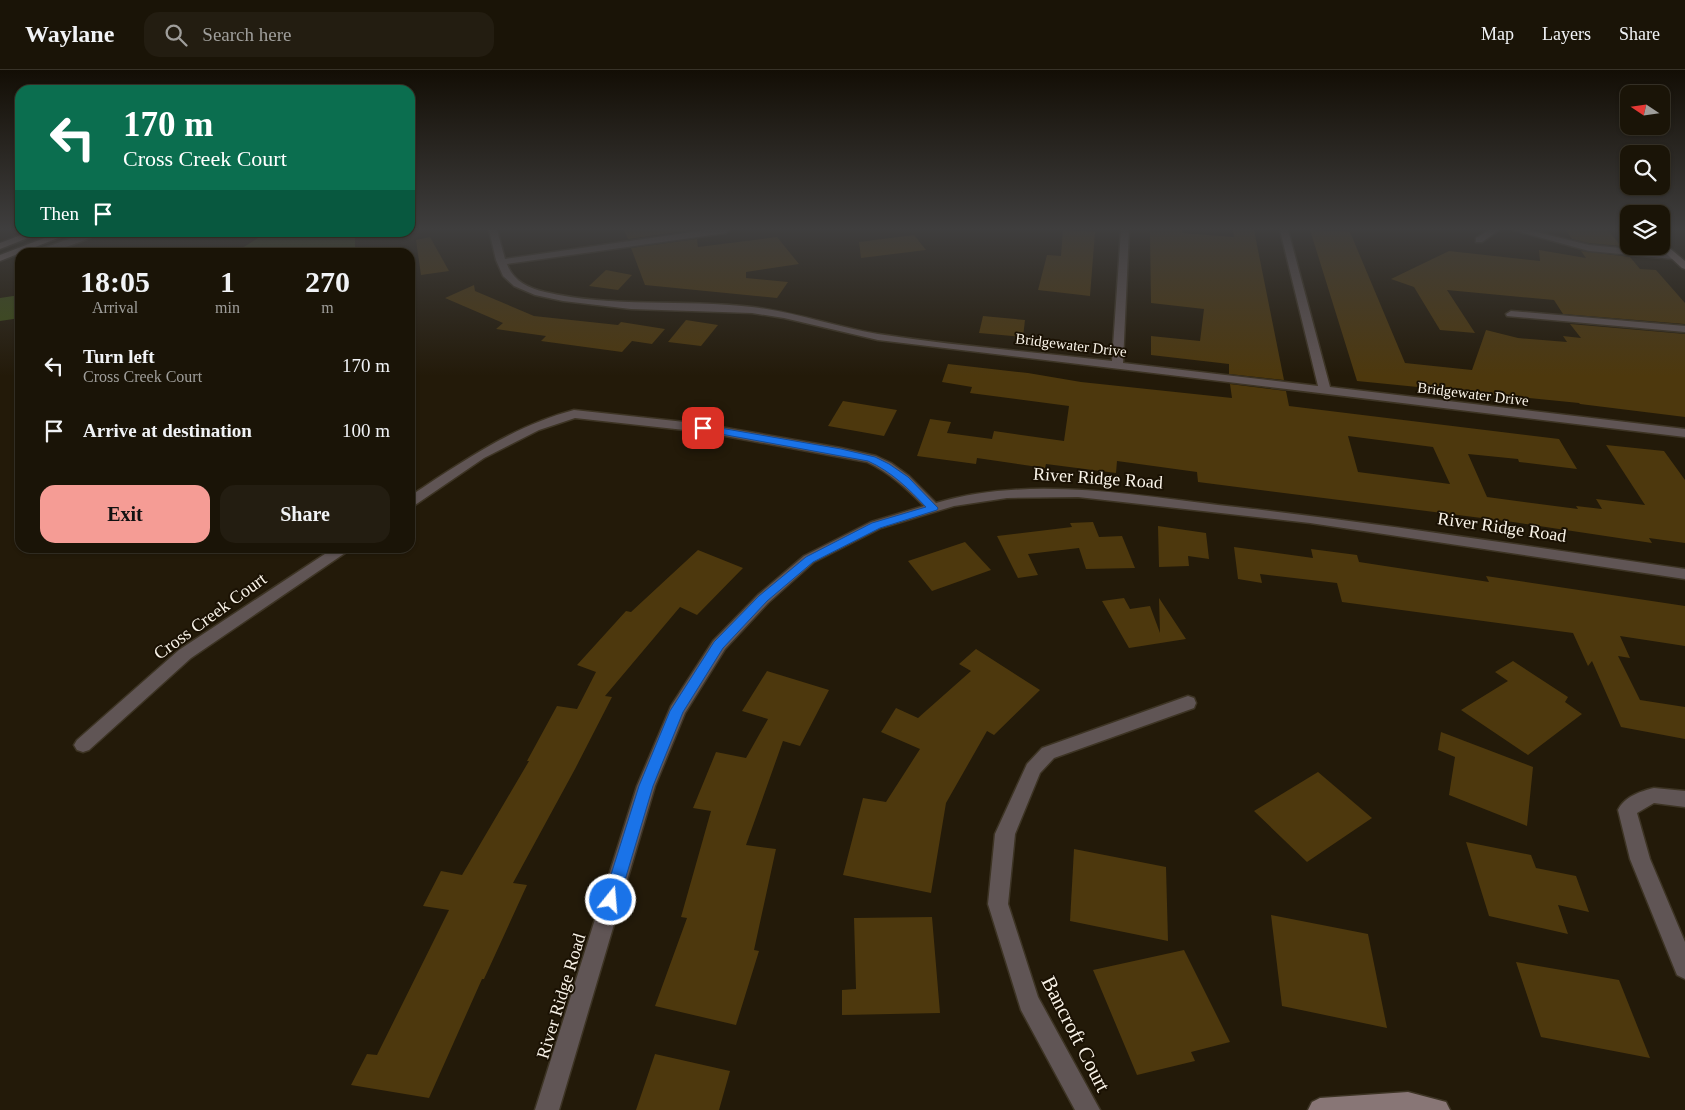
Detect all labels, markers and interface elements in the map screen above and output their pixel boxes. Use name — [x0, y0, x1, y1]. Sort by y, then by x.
search box — [144, 12, 494, 57]
text: Waylane — [25, 21, 114, 47]
icon: search — [162, 21, 190, 49]
text: Search here — [202, 24, 291, 45]
text: Map — [1481, 24, 1514, 44]
text: Layers — [1542, 24, 1591, 44]
text: Share — [1619, 24, 1660, 44]
north arrow — [1620, 85, 1670, 135]
map controls — [1620, 85, 1670, 255]
icon: left — [40, 105, 105, 170]
text: 170 m — [123, 105, 213, 144]
button: search — [1620, 145, 1670, 195]
text: Cross Creek Court — [123, 146, 287, 171]
icon: arrive — [89, 200, 117, 228]
text: Then — [40, 203, 79, 224]
button: layers — [1620, 205, 1670, 255]
text: 18:05 — [80, 265, 150, 298]
text: 1 — [220, 265, 235, 298]
text: 270 — [305, 265, 350, 298]
text: Arrival — [92, 299, 138, 316]
text: min — [215, 299, 240, 316]
text: m — [321, 299, 334, 316]
street label: Bridgewater Drive — [1014, 330, 1128, 360]
text: Turn left — [83, 346, 155, 367]
icon: left — [40, 352, 68, 380]
text: 170 m — [342, 355, 390, 376]
text: Cross Creek Court — [83, 368, 202, 385]
street label: Bridgewater Drive — [1416, 379, 1530, 409]
pin — [682, 407, 724, 449]
icon: arrive — [689, 414, 717, 442]
icon: arrive — [40, 417, 68, 445]
text: Arrive at destination — [83, 420, 252, 441]
text: 100 m — [342, 420, 390, 441]
street label: River Ridge Road — [1032, 463, 1164, 493]
button: Exit — [40, 485, 210, 543]
button: Share — [220, 485, 390, 543]
street label: River Ridge Road — [1436, 508, 1568, 546]
street label: Cross Creek Court — [150, 569, 270, 663]
position arrow — [584, 873, 636, 925]
street label: River Ridge Road — [532, 931, 590, 1061]
street label: Bancroft Court — [1037, 972, 1115, 1096]

